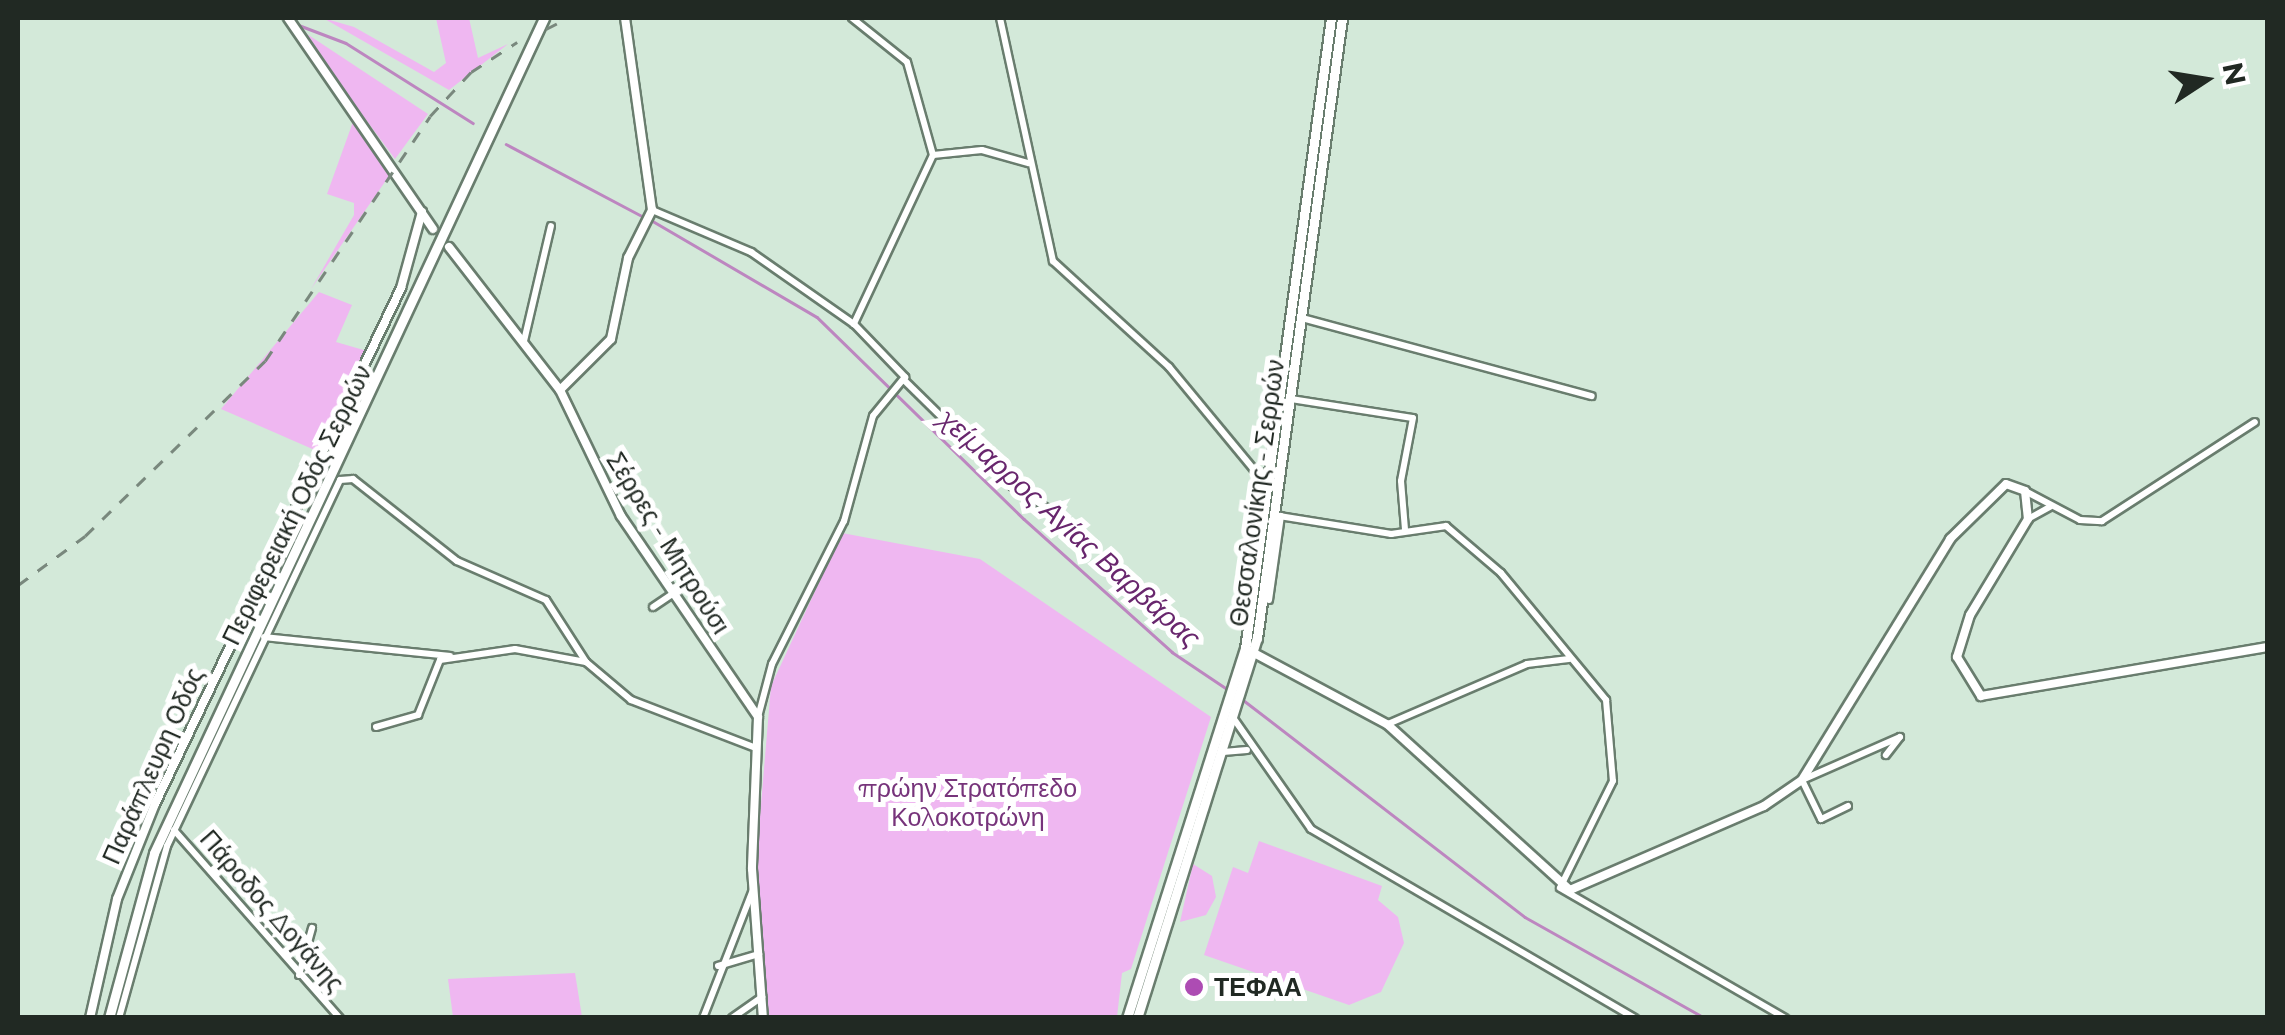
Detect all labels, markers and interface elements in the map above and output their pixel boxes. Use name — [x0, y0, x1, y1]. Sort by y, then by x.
north arrow — [2155, 30, 2255, 130]
text: N — [2215, 59, 2253, 88]
street label: Θεσσαλονίκης - Σερρών — [1223, 357, 1291, 629]
street label: Περιφερειακή Οδός Σερρών — [216, 360, 378, 650]
water label: χείμαρρος Αγίας Βαρβάρας — [932, 402, 1208, 654]
street label: Σέρρες - Μητρούσι — [600, 447, 736, 639]
street label: Παράπλευρη Οδός — [96, 663, 210, 869]
park label: πρώην Στρατόπεδο Κολοκοτρώνη — [859, 774, 1077, 833]
street label: Πάροδος Δογάνης — [194, 824, 350, 998]
place label: ΤΕΦΑΑ — [1214, 972, 1302, 1002]
marker: ΤΕΦΑΑ — [1183, 976, 1205, 998]

